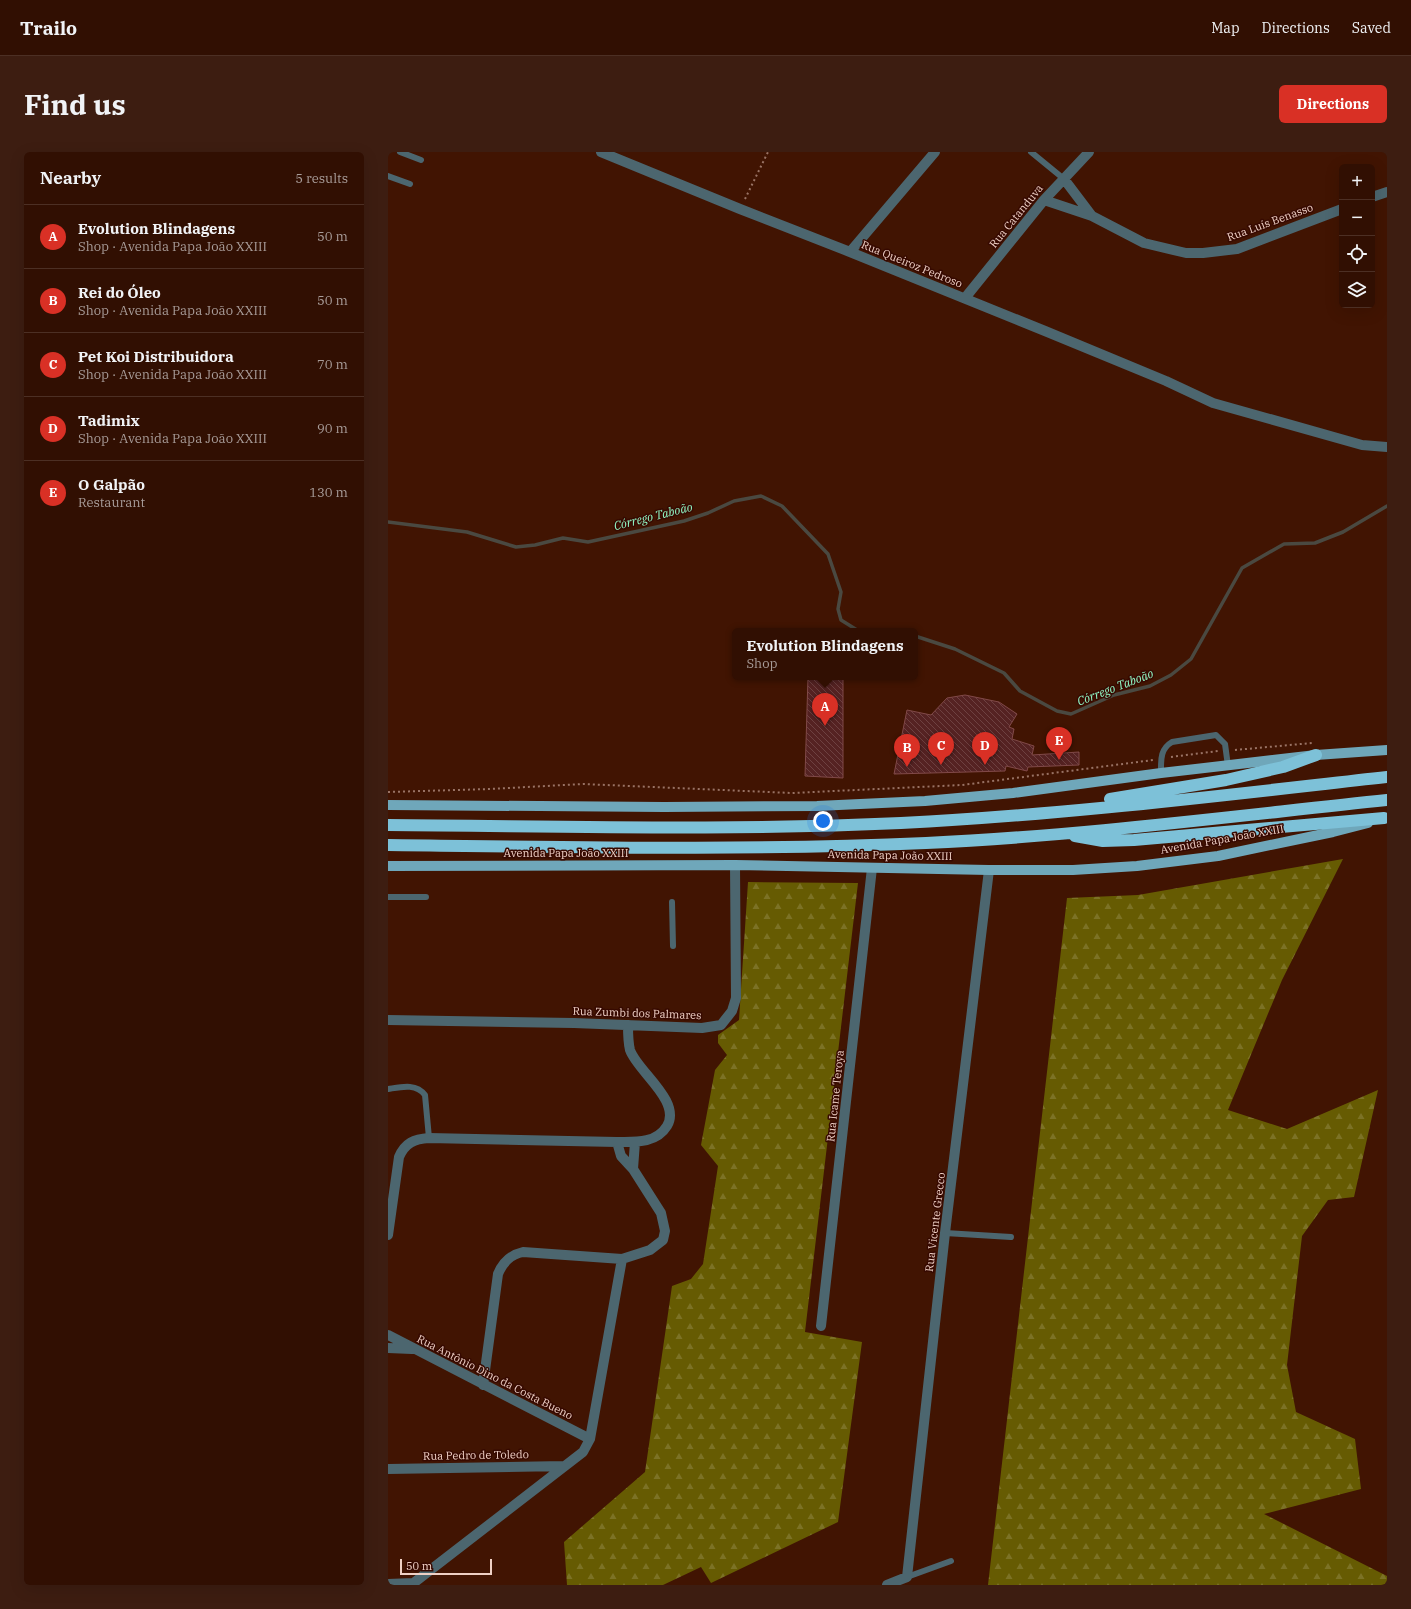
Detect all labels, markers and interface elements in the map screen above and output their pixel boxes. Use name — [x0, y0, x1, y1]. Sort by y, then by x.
text: Trailo — [20, 16, 77, 40]
text: Map — [1211, 19, 1240, 37]
text: Directions — [1262, 19, 1330, 37]
text: Saved — [1352, 19, 1391, 37]
button: Directions — [1279, 85, 1387, 123]
text: Find us — [24, 86, 126, 123]
map controls — [1339, 164, 1375, 308]
button: + — [1339, 164, 1375, 200]
text: Nearby — [40, 167, 101, 189]
text: 5 results — [295, 170, 348, 187]
street label: Rua Catanduva — [986, 181, 1046, 251]
street label: Rua Luís Benasso — [1225, 200, 1315, 244]
button: − — [1339, 200, 1375, 236]
text: Evolution Blindagens — [78, 219, 235, 238]
text: A — [48, 228, 58, 245]
text: 50 m — [317, 228, 348, 245]
button: locate — [1339, 236, 1375, 272]
street label: Rua Queiroz Pedroso — [859, 237, 965, 291]
text: Shop · Avenida Papa João XXIII — [78, 238, 267, 255]
button: layers — [1339, 272, 1375, 308]
text: Rei do Óleo — [78, 283, 161, 302]
text: B — [48, 292, 58, 309]
text: 50 m — [317, 292, 348, 309]
text: Shop · Avenida Papa João XXIII — [78, 302, 267, 319]
text: Pet Koi Distribuidora — [78, 347, 234, 366]
text: C — [49, 356, 57, 373]
text: 70 m — [317, 356, 348, 373]
text: Shop · Avenida Papa João XXIII — [78, 366, 267, 383]
text: Tadimix — [78, 411, 140, 430]
text: D — [48, 420, 58, 437]
text: 90 m — [317, 420, 348, 437]
text: Shop · Avenida Papa João XXIII — [78, 430, 267, 447]
text: O Galpão — [78, 475, 145, 494]
text: E — [49, 484, 57, 501]
text: 130 m — [309, 484, 348, 501]
text: Restaurant — [78, 494, 145, 511]
water label: Córrego Taboão — [612, 499, 694, 533]
popup — [732, 628, 918, 680]
text: Evolution Blindagens — [746, 636, 904, 655]
text: Shop — [746, 655, 778, 672]
water label: Córrego Taboão — [1075, 666, 1155, 708]
pin: A — [812, 693, 838, 726]
pin: E — [1046, 727, 1072, 760]
pin: C — [928, 732, 954, 765]
pin: D — [972, 732, 998, 765]
pin: B — [894, 734, 920, 767]
your location — [813, 811, 833, 831]
street label: Avenida Papa João XXIII — [1159, 821, 1285, 857]
street label: Avenida Papa João XXIII — [504, 846, 629, 860]
street label: Avenida Papa João XXIII — [827, 847, 953, 863]
street label: Rua Zumbi dos Palmares — [572, 1004, 702, 1022]
street label: Rua Icame Teroya — [823, 1049, 847, 1143]
street label: Rua Vicente Grecco — [922, 1171, 948, 1273]
street label: Rua Antônio Dino da Costa Bueno — [415, 1331, 575, 1423]
street label: Rua Pedro de Toledo — [423, 1447, 529, 1463]
scale bar — [400, 1557, 492, 1576]
text: 50 m — [406, 1559, 432, 1573]

